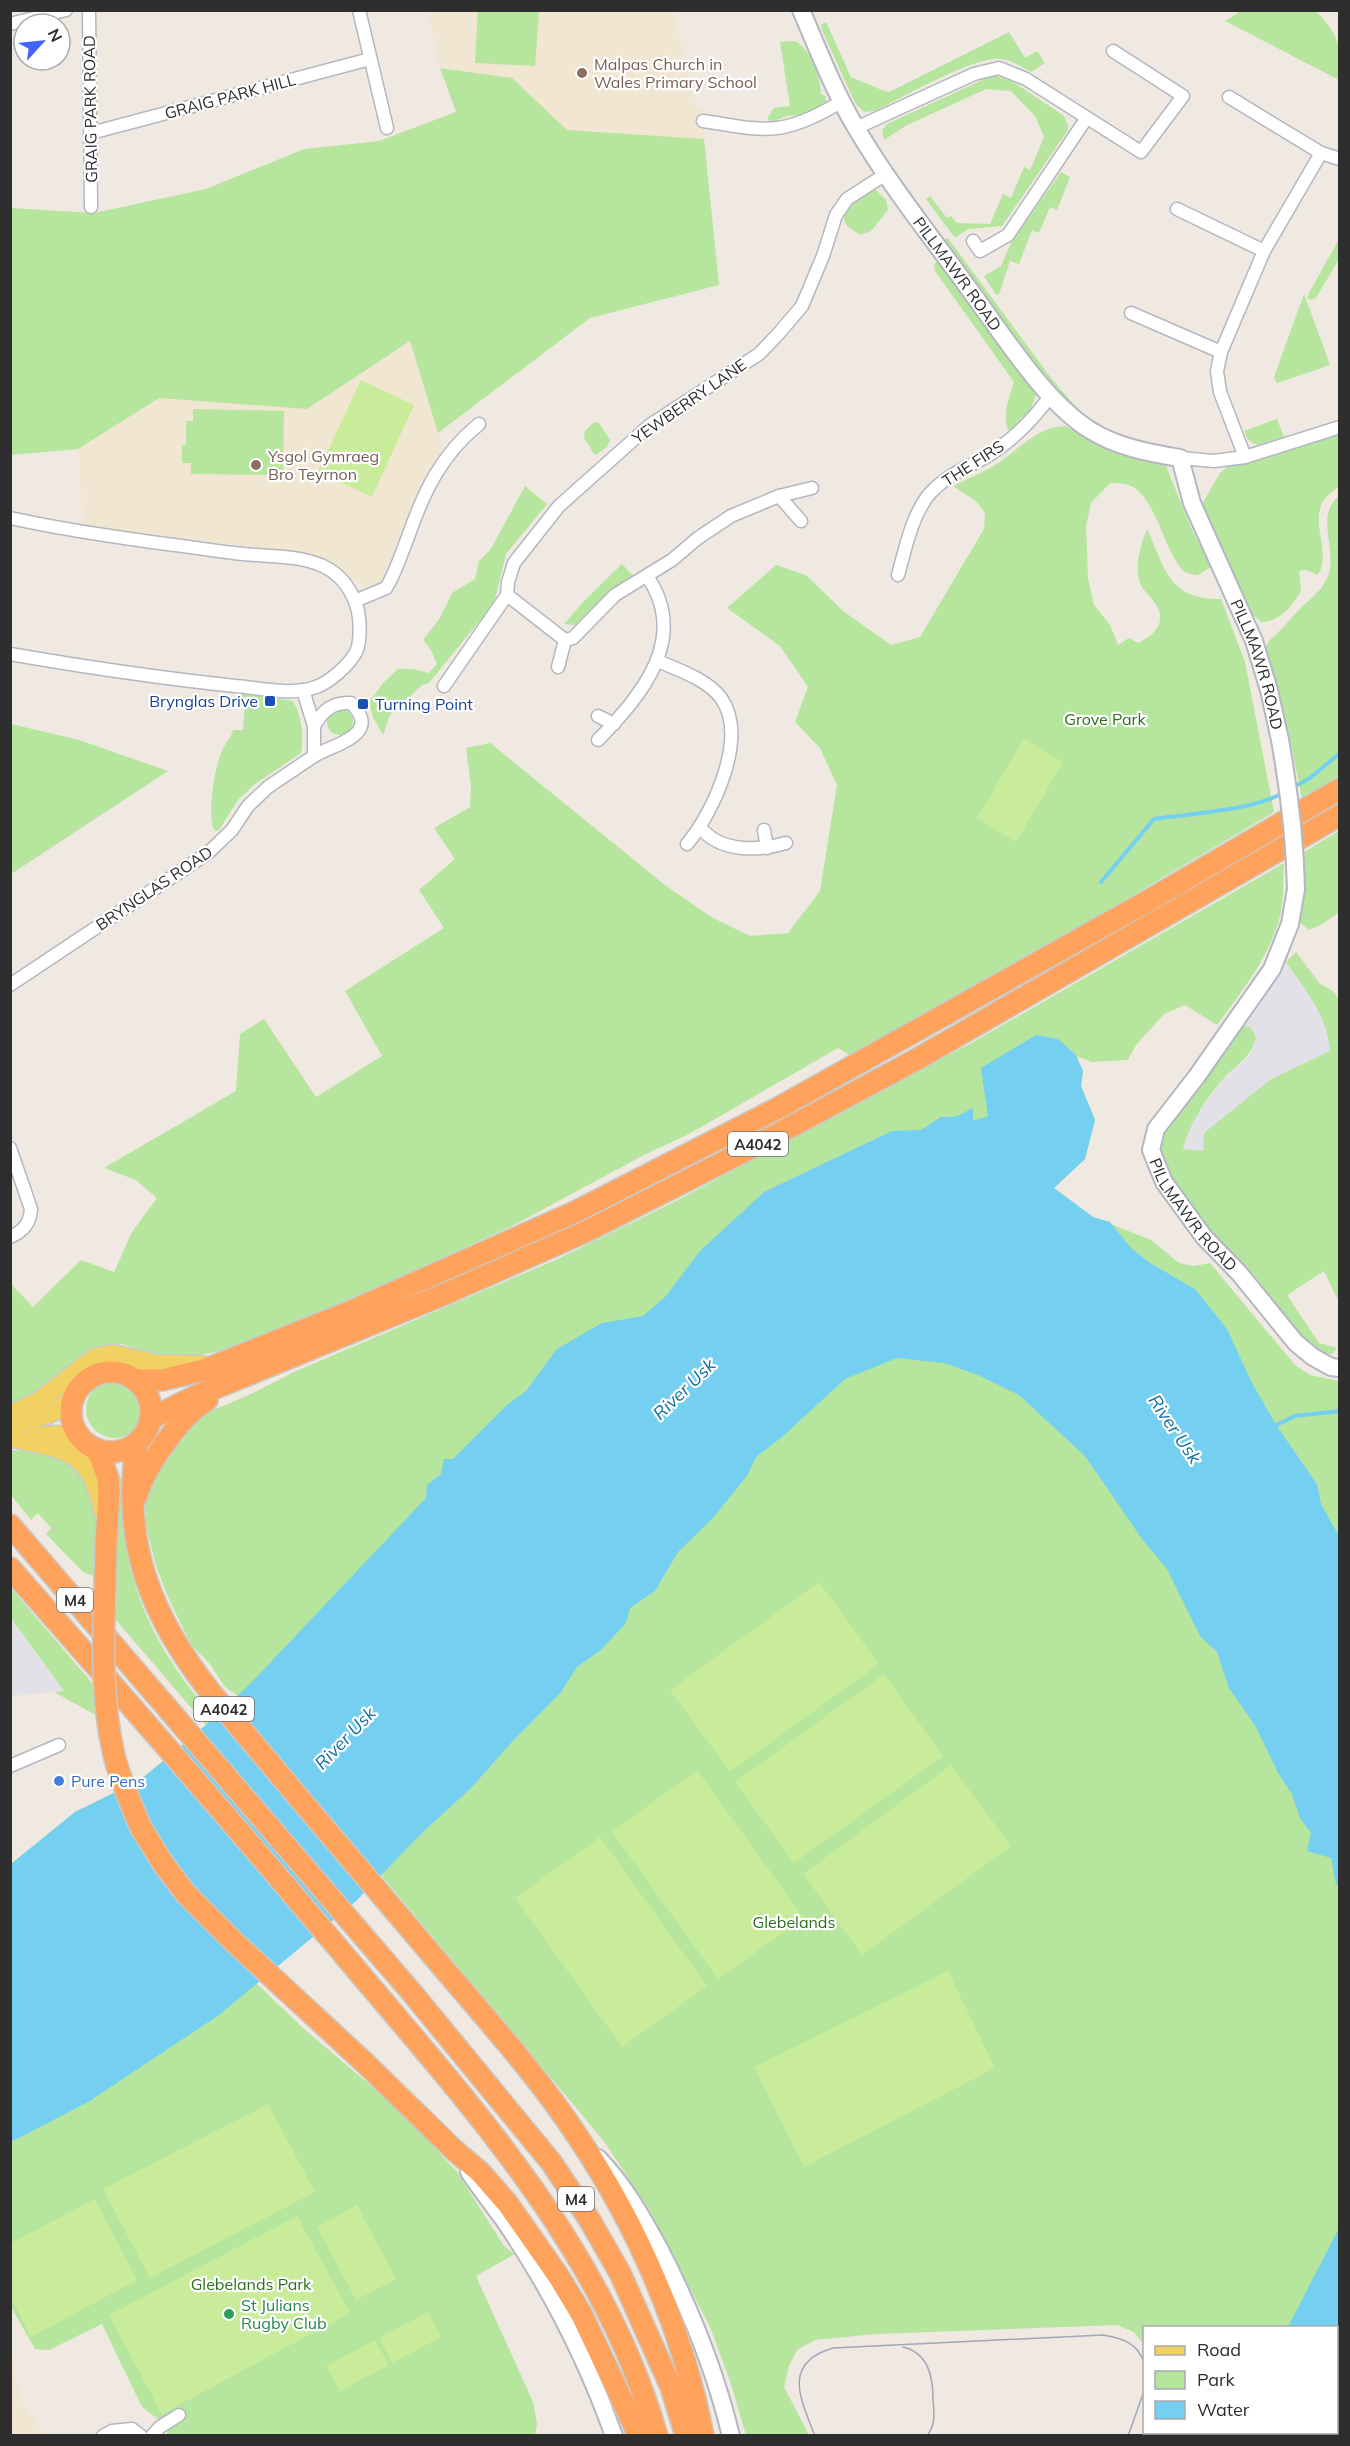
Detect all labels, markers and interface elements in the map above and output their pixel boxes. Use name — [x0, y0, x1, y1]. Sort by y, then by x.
north arrow — [12, 12, 72, 72]
text: N — [44, 25, 67, 45]
street label: GRAIG PARK ROAD — [79, 35, 101, 183]
place label: Malpas Church in Wales Primary School — [594, 54, 757, 92]
marker: Malpas Church in Wales Primary School — [575, 66, 589, 80]
street label: GRAIG PARK HILL — [162, 69, 298, 123]
street label: PILLMAWR ROAD — [909, 213, 1006, 335]
street label: YEWBERRY LANE — [627, 354, 750, 448]
street label: THE FIRS — [938, 436, 1008, 490]
place label: Ysgol Gymraeg Bro Teyrnon — [267, 446, 379, 484]
marker: Ysgol Gymraeg Bro Teyrnon — [249, 458, 263, 472]
street label: PILLMAWR ROAD — [1226, 596, 1287, 732]
place label: Brynglas Drive — [149, 691, 258, 711]
marker: Brynglas Drive — [263, 694, 277, 708]
place label: Turning Point — [375, 694, 473, 714]
marker: Turning Point — [356, 697, 370, 711]
park label: Grove Park — [1064, 709, 1146, 729]
street label: BRYNGLAS ROAD — [92, 842, 216, 934]
road number: A4042 — [728, 1132, 788, 1156]
street label: PILLMAWR ROAD — [1145, 1155, 1242, 1275]
water label: River Usk — [648, 1353, 721, 1425]
water label: River Usk — [1144, 1390, 1207, 1469]
road number: M4 — [57, 1588, 93, 1612]
road number: A4042 — [194, 1697, 254, 1721]
water label: River Usk — [309, 1701, 381, 1774]
place label: Pure Pens — [71, 1771, 145, 1791]
marker: Pure Pens — [52, 1774, 66, 1788]
park label: Glebelands — [753, 1912, 835, 1932]
road number: M4 — [558, 2187, 594, 2211]
park label: Glebelands Park — [191, 2274, 312, 2294]
place label: St Julians Rugby Club — [241, 2295, 327, 2333]
marker: St Julians Rugby Club — [222, 2307, 236, 2321]
legend — [1143, 2326, 1338, 2434]
text: Road — [1197, 2338, 1241, 2361]
text: Park — [1197, 2368, 1236, 2391]
text: Water — [1197, 2398, 1250, 2421]

